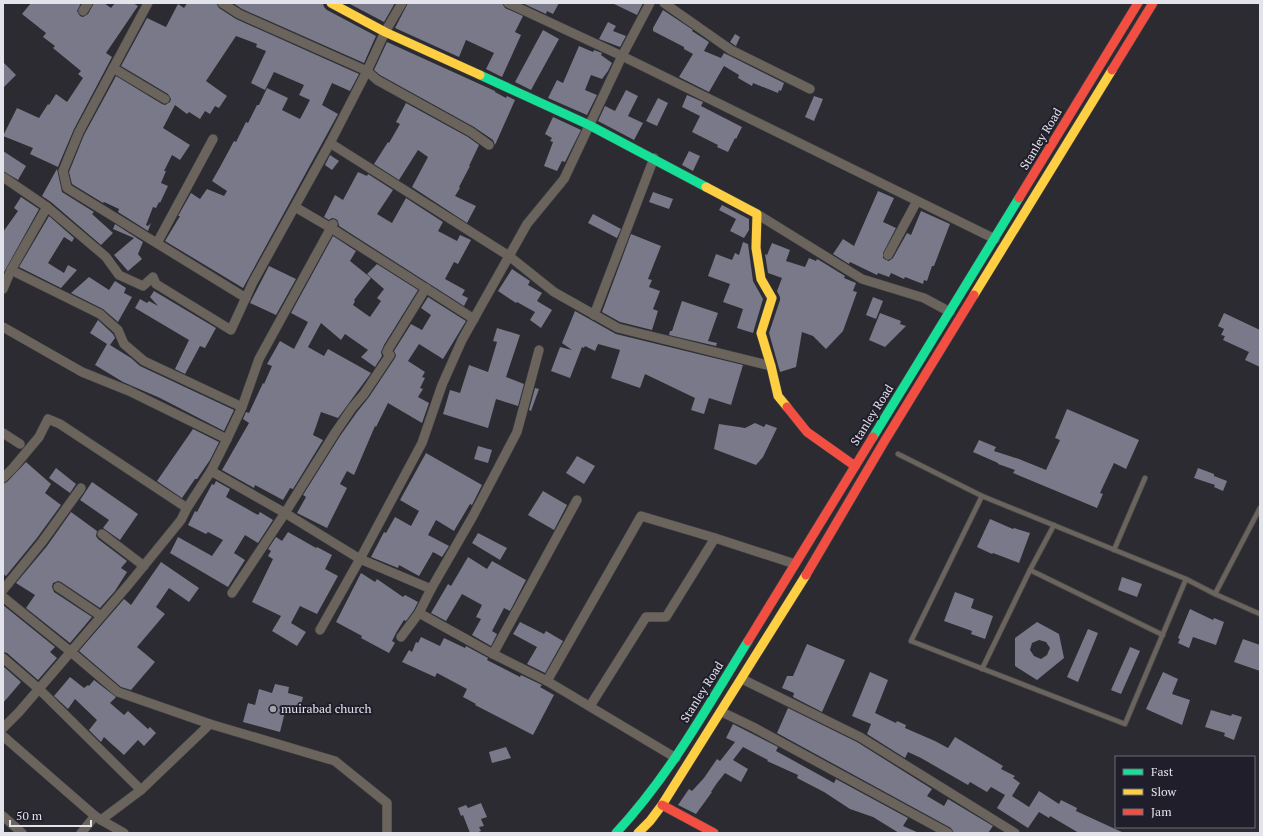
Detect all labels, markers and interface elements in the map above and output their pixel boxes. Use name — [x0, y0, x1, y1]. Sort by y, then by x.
street label: Stanley Road — [1016, 105, 1065, 172]
street label: Stanley Road — [847, 381, 896, 448]
street label: Stanley Road — [677, 658, 726, 725]
place label: muirabad church — [281, 701, 371, 716]
marker: muirabad church — [268, 704, 278, 714]
legend — [1115, 756, 1255, 828]
text: Fast — [1151, 764, 1174, 779]
text: Slow — [1151, 784, 1177, 799]
scale bar — [10, 802, 91, 828]
text: Jam — [1151, 804, 1172, 819]
text: 50 m — [16, 808, 43, 823]

